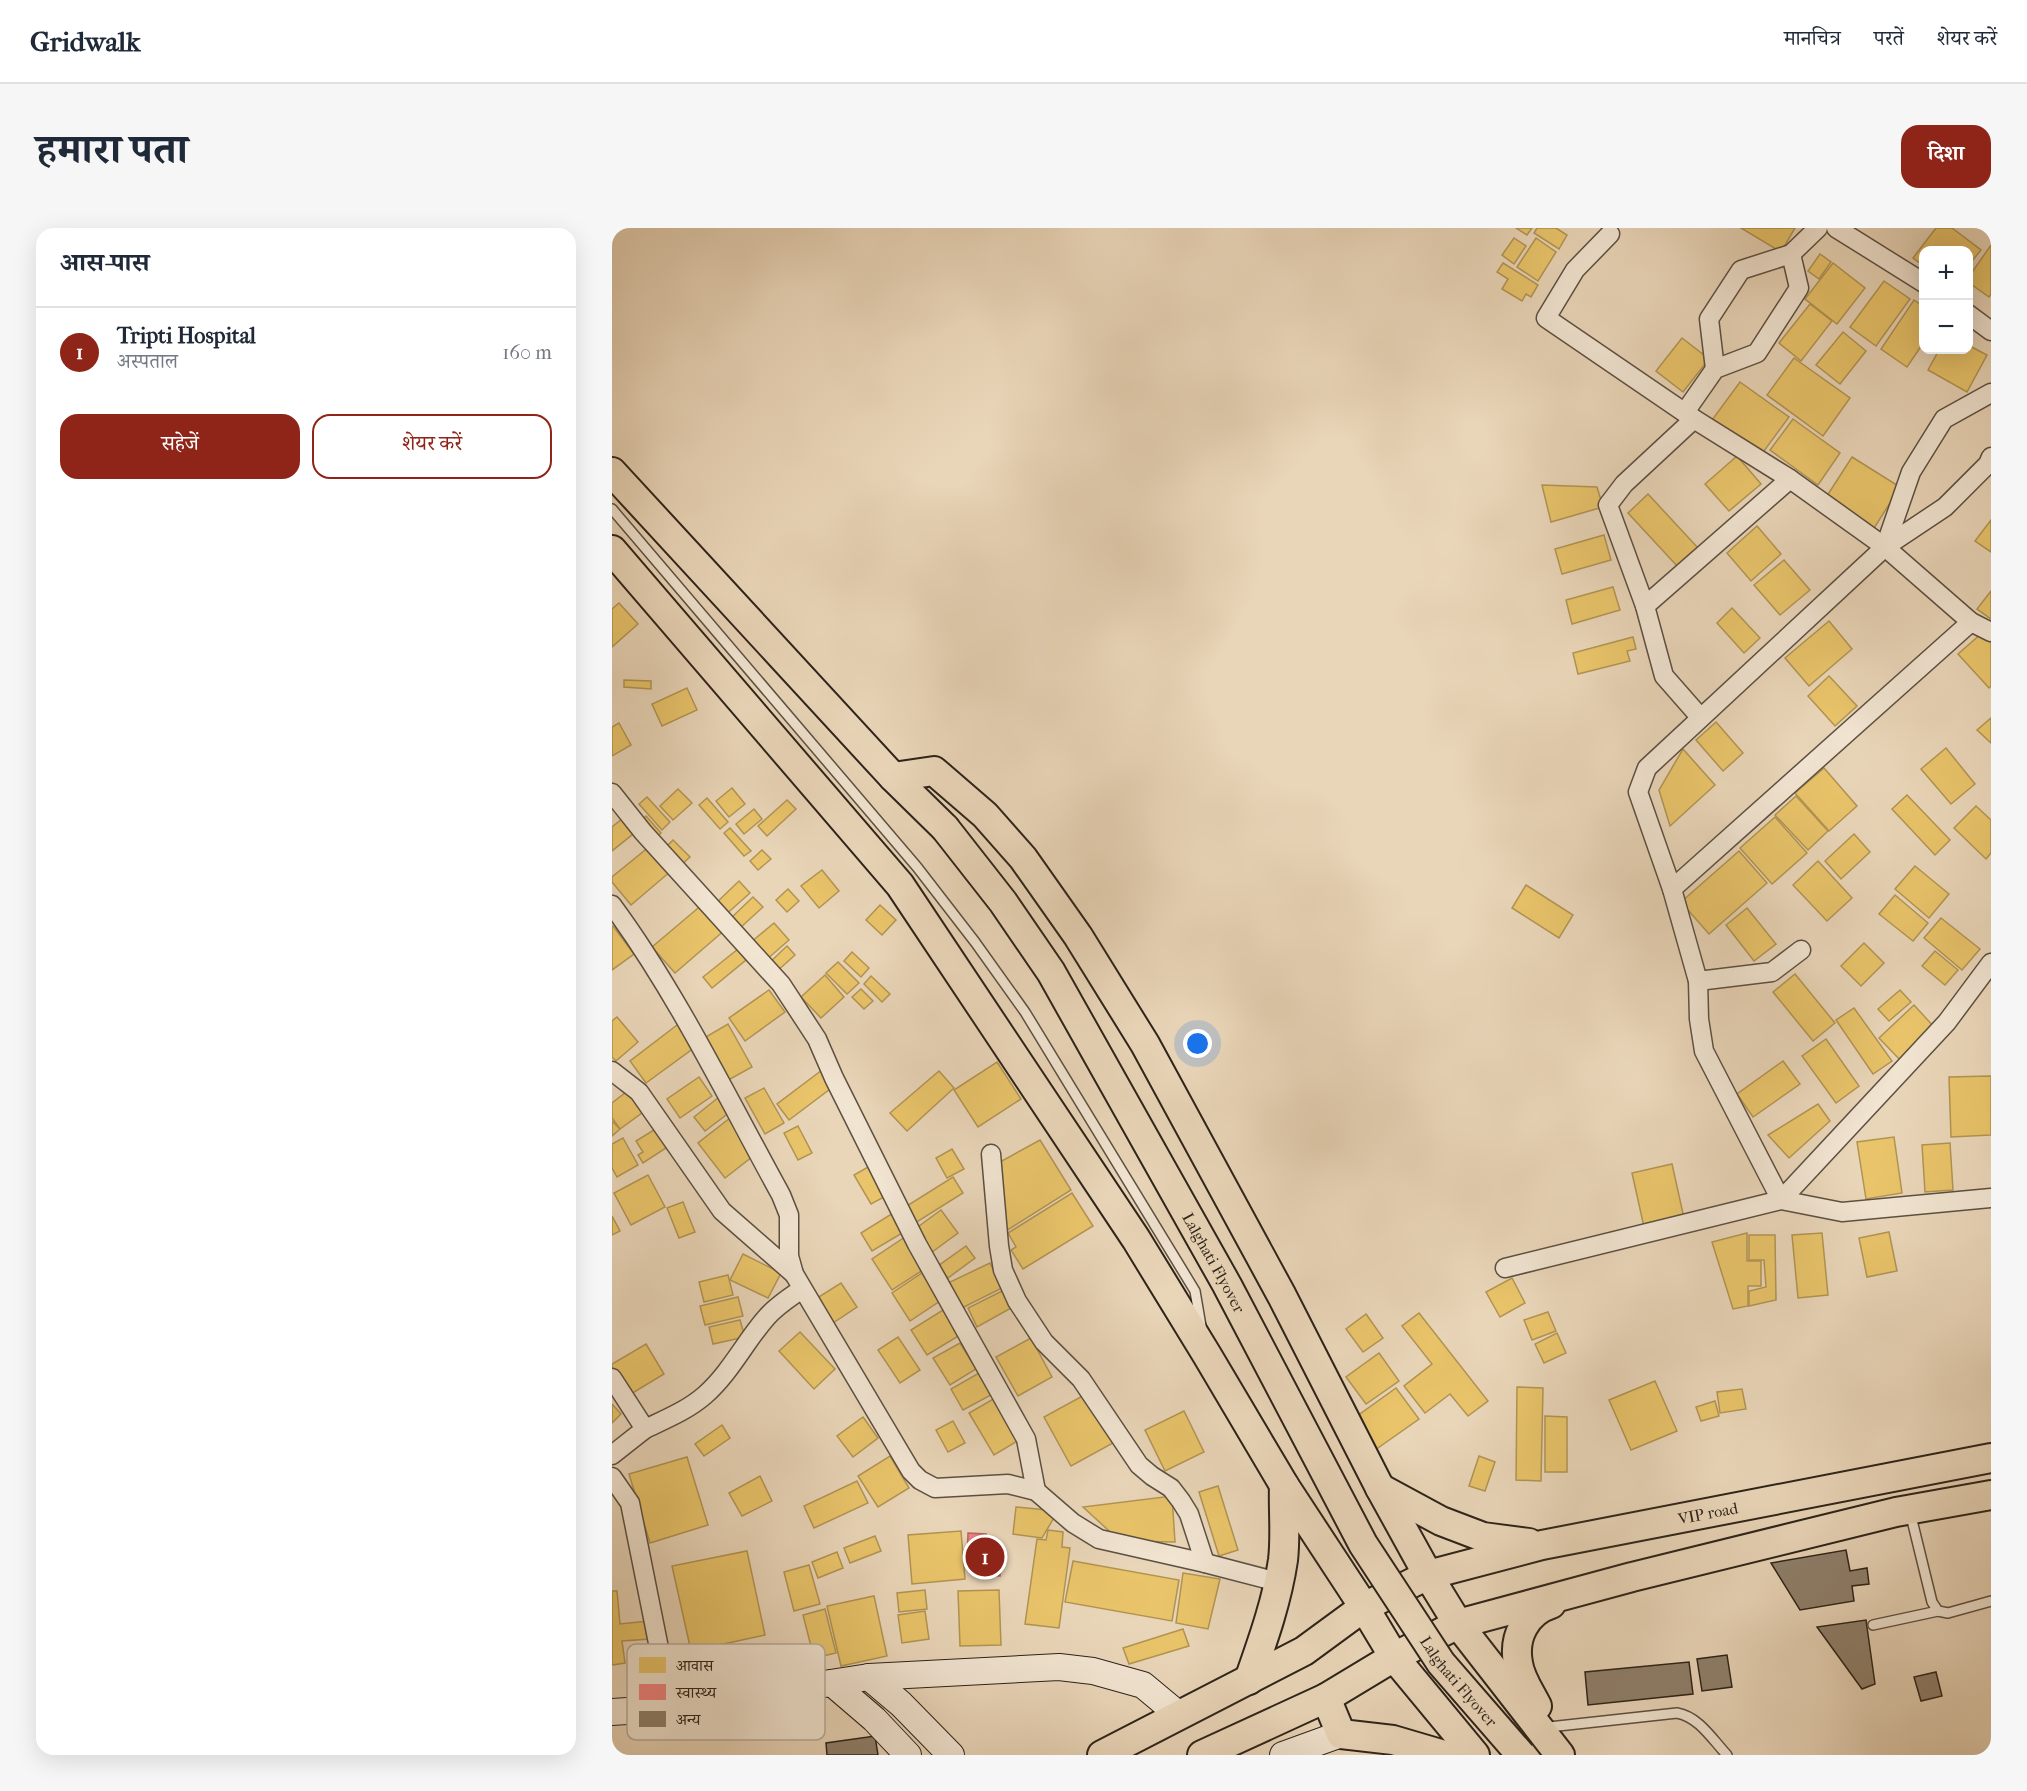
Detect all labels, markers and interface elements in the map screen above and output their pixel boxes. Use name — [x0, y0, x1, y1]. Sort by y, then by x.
text: Gridwalk — [30, 25, 141, 58]
text: मानचित्र — [1784, 26, 1841, 50]
text: परतें — [1874, 26, 1904, 50]
text: शेयर करें — [1937, 26, 1997, 50]
text: हमारा पता — [36, 125, 188, 174]
button: दिशा — [1901, 125, 1991, 188]
map controls — [1919, 246, 1973, 354]
button: + — [1919, 246, 1973, 300]
text: आस-पास — [60, 247, 149, 278]
button: − — [1919, 300, 1973, 354]
text: Tripti Hospital — [117, 323, 256, 349]
text: 1 — [76, 341, 83, 364]
text: 160 m — [502, 341, 552, 364]
text: अस्पताल — [117, 350, 178, 373]
button: सहेजें — [60, 414, 300, 479]
button: शेयर करें — [312, 414, 552, 479]
your location — [1183, 1029, 1212, 1058]
street label: Lalghati Flyover — [1178, 1209, 1249, 1316]
street label: VIP road — [1675, 1498, 1740, 1529]
pin: 1 — [966, 1534, 1004, 1580]
street label: Lalghati Flyover — [1416, 1632, 1501, 1731]
legend — [627, 1644, 825, 1740]
text: आवास — [676, 1656, 715, 1675]
text: स्वास्थ्य — [675, 1683, 717, 1702]
text: अन्य — [676, 1710, 702, 1729]

